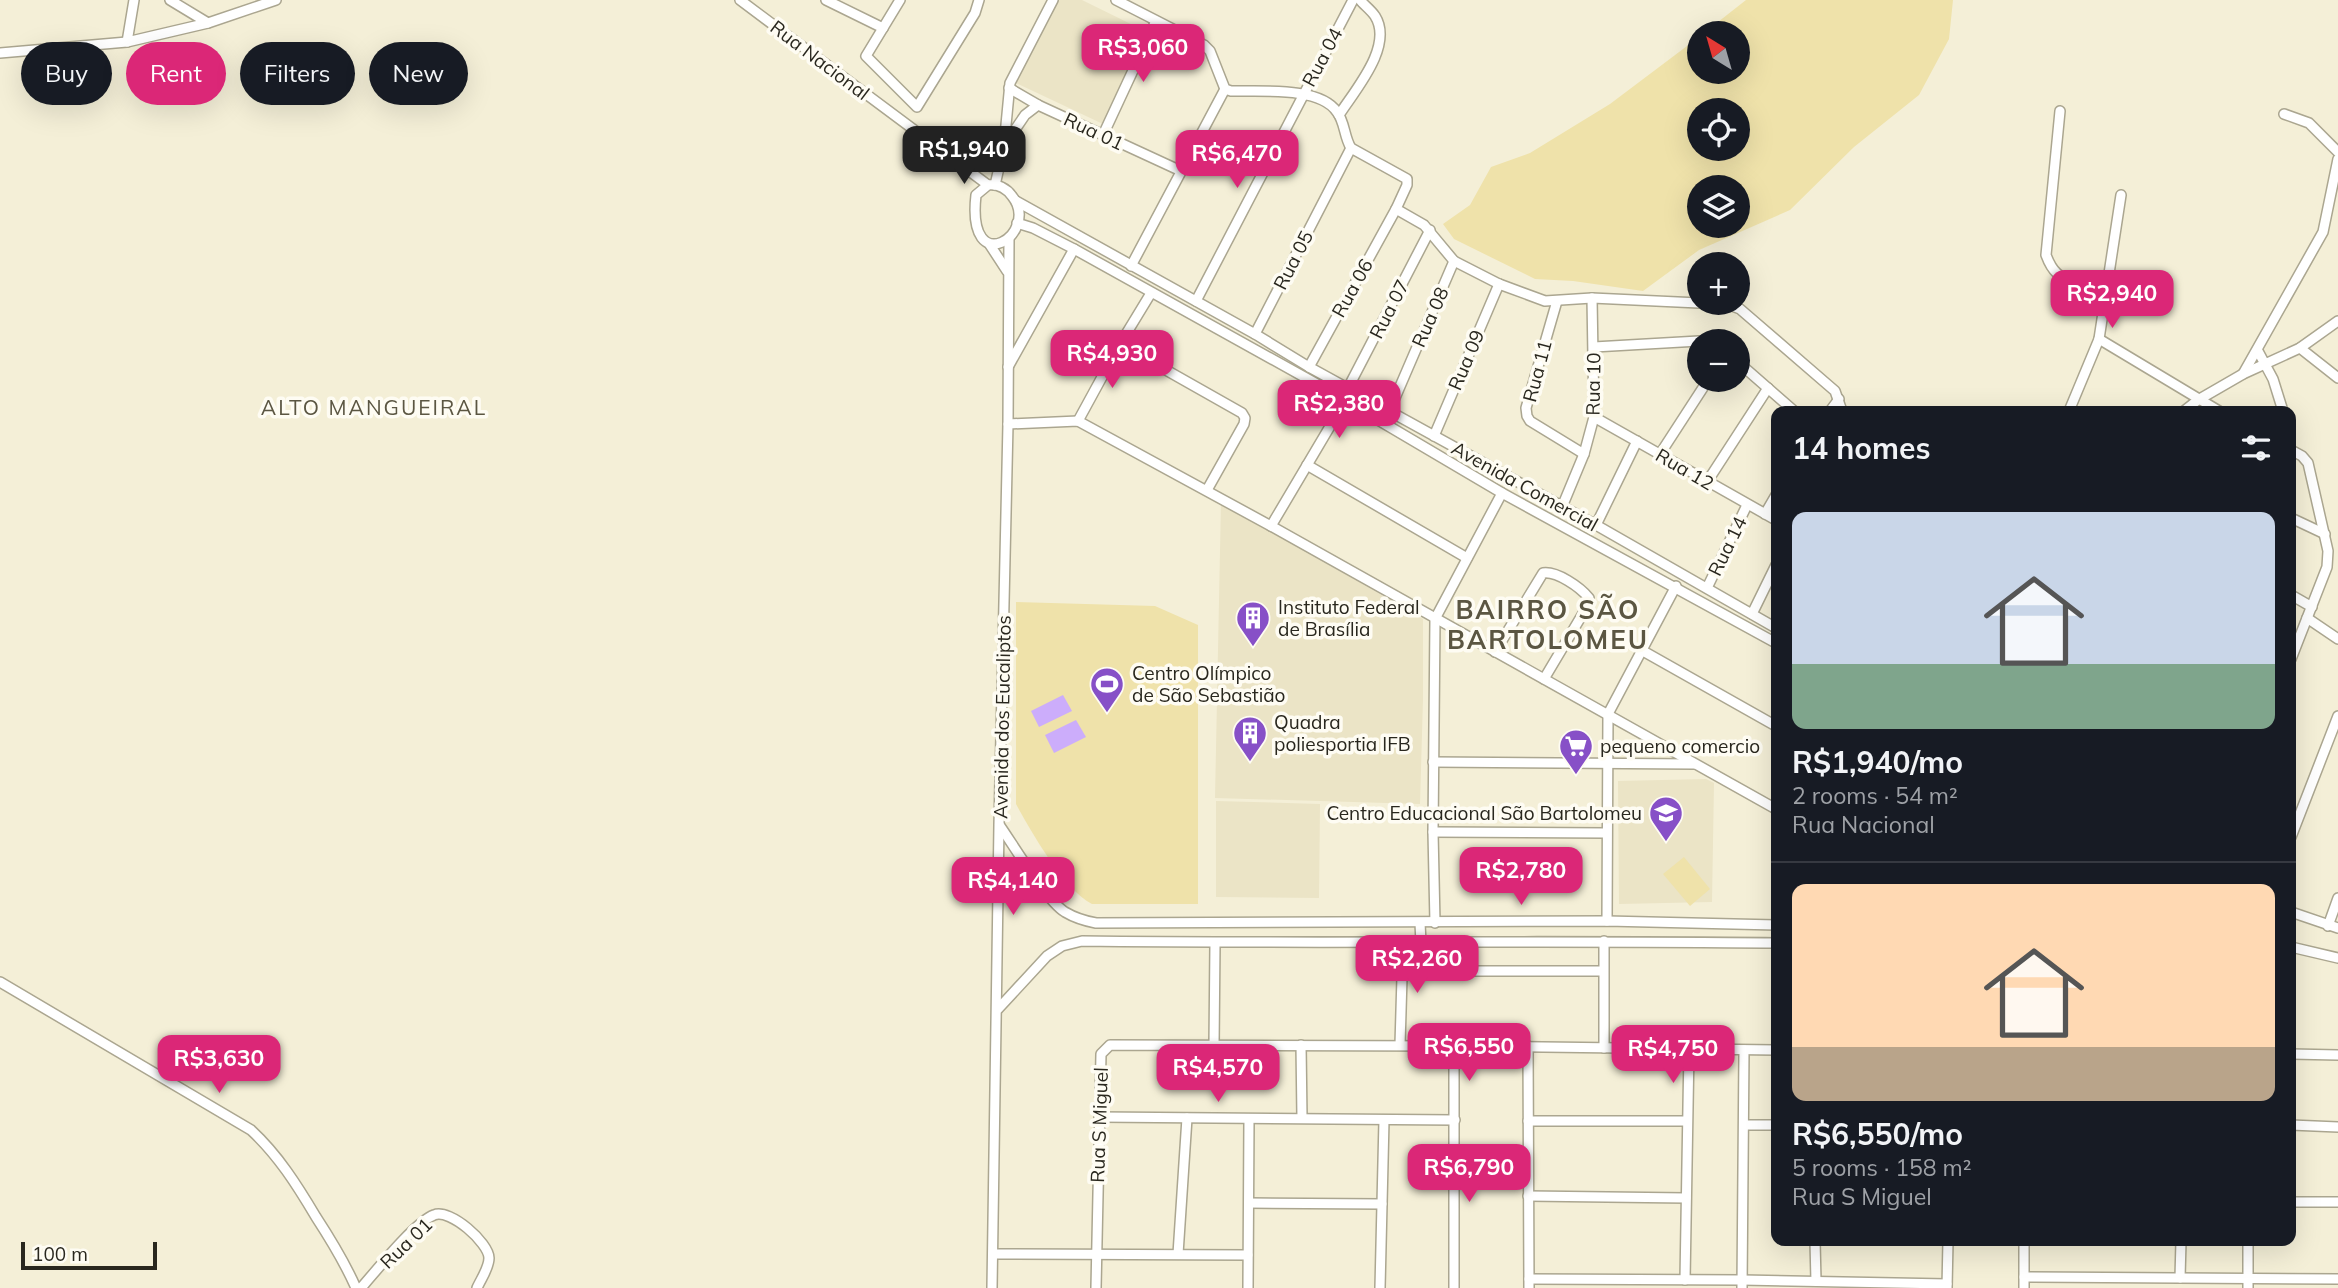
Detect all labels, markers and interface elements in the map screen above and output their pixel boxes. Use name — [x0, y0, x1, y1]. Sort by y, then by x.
street label: Rua Nacional — [766, 15, 874, 105]
north arrow — [1687, 21, 1750, 84]
map controls — [1687, 21, 1750, 392]
street label: Rua 04 — [1297, 23, 1347, 91]
pin: R$3,060 — [1078, 24, 1208, 84]
text: R$3,060 — [1098, 32, 1188, 61]
chip: Buy — [21, 42, 112, 105]
chip: Rent — [126, 42, 226, 105]
chip: Filters — [240, 42, 355, 105]
chip: New — [369, 42, 468, 105]
button: locate — [1687, 98, 1750, 161]
street label: Rua 01 — [1060, 107, 1128, 155]
pin: R$1,940 — [899, 127, 1029, 186]
pin: R$6,470 — [1172, 130, 1302, 190]
text: R$1,940 — [919, 134, 1009, 163]
text: R$6,470 — [1192, 138, 1282, 167]
button: layers — [1687, 175, 1750, 238]
street label: Rua 05 — [1268, 226, 1318, 294]
button: + — [1687, 252, 1750, 315]
street label: Rua 06 — [1326, 255, 1378, 321]
pin: R$2,940 — [2047, 270, 2177, 330]
street label: Rua 07 — [1364, 275, 1414, 343]
text: R$2,940 — [2067, 278, 2157, 307]
street label: Rua 08 — [1406, 283, 1454, 351]
street label: Rua 09 — [1443, 326, 1489, 394]
button: − — [1687, 329, 1750, 392]
pin: R$4,930 — [1047, 330, 1177, 390]
street label: Rua 11 — [1517, 337, 1557, 405]
text: R$4,930 — [1067, 338, 1157, 367]
street label: Rua 10 — [1580, 352, 1606, 416]
pin: R$2,380 — [1274, 380, 1404, 440]
text: R$2,380 — [1294, 388, 1384, 417]
district label: ALTO MANGUEIRAL — [261, 394, 487, 420]
text: 14 homes — [1792, 429, 1931, 467]
icon: filters — [2237, 429, 2275, 467]
street label: Avenida Comercial — [1447, 436, 1603, 536]
street label: Rua 12 — [1652, 443, 1718, 495]
street label: Rua 14 — [1702, 512, 1752, 580]
icon: home — [1971, 558, 2097, 684]
district label: BAIRRO SÃO BARTOLOMEU — [1447, 593, 1649, 656]
place label: Instituto Federal de Brasília — [1278, 595, 1420, 641]
building icon: Instituto Federal de Brasília — [1234, 599, 1272, 648]
street label: Avenida dos Eucaliptos — [988, 615, 1016, 819]
place label: Centro Olímpico de São Sebastião — [1132, 661, 1285, 707]
sports icon: Centro Olímpico de São Sebastião — [1088, 665, 1126, 714]
place label: Quadra poliesportia IFB — [1274, 710, 1411, 756]
building icon: Quadra poliesportia IFB — [1231, 714, 1269, 763]
supermarket icon: pequeno comercio — [1557, 727, 1595, 776]
place label: pequeno comercio — [1600, 734, 1760, 758]
text: R$1,940/mo — [1792, 743, 1963, 781]
text: 2 rooms · 54 m² — [1792, 781, 1958, 810]
school or university icon: Centro Educacional São Bartolomeu — [1647, 794, 1685, 843]
place label: Centro Educacional São Bartolomeu — [1326, 801, 1642, 825]
text: Rua Nacional — [1792, 810, 1935, 839]
pin: R$2,780 — [1456, 848, 1586, 907]
text: R$2,780 — [1476, 855, 1566, 884]
pin: R$4,140 — [948, 858, 1078, 917]
text: R$4,140 — [968, 865, 1058, 894]
icon: home — [1971, 930, 2097, 1056]
pin: R$2,260 — [1352, 936, 1482, 995]
text: R$2,260 — [1372, 943, 1462, 972]
pin: R$6,550 — [1404, 1024, 1534, 1083]
pin: R$4,750 — [1608, 1026, 1738, 1085]
text: R$6,550 — [1424, 1031, 1514, 1060]
text: R$4,750 — [1628, 1033, 1718, 1062]
pin: R$3,630 — [154, 1036, 284, 1095]
text: R$3,630 — [174, 1043, 264, 1072]
pin: R$4,570 — [1153, 1044, 1283, 1104]
text: R$4,570 — [1173, 1052, 1263, 1081]
street label: Rua S Miguel — [1085, 1067, 1113, 1183]
text: R$6,550/mo — [1792, 1115, 1963, 1153]
pin: R$6,790 — [1404, 1144, 1534, 1204]
text: R$6,790 — [1424, 1152, 1514, 1181]
text: 5 rooms · 158 m² — [1792, 1153, 1972, 1182]
text: Rua S Miguel — [1792, 1182, 1932, 1211]
street label: Rua 01 — [375, 1212, 437, 1274]
scale bar — [21, 1239, 158, 1271]
text: 100 m — [32, 1242, 88, 1266]

